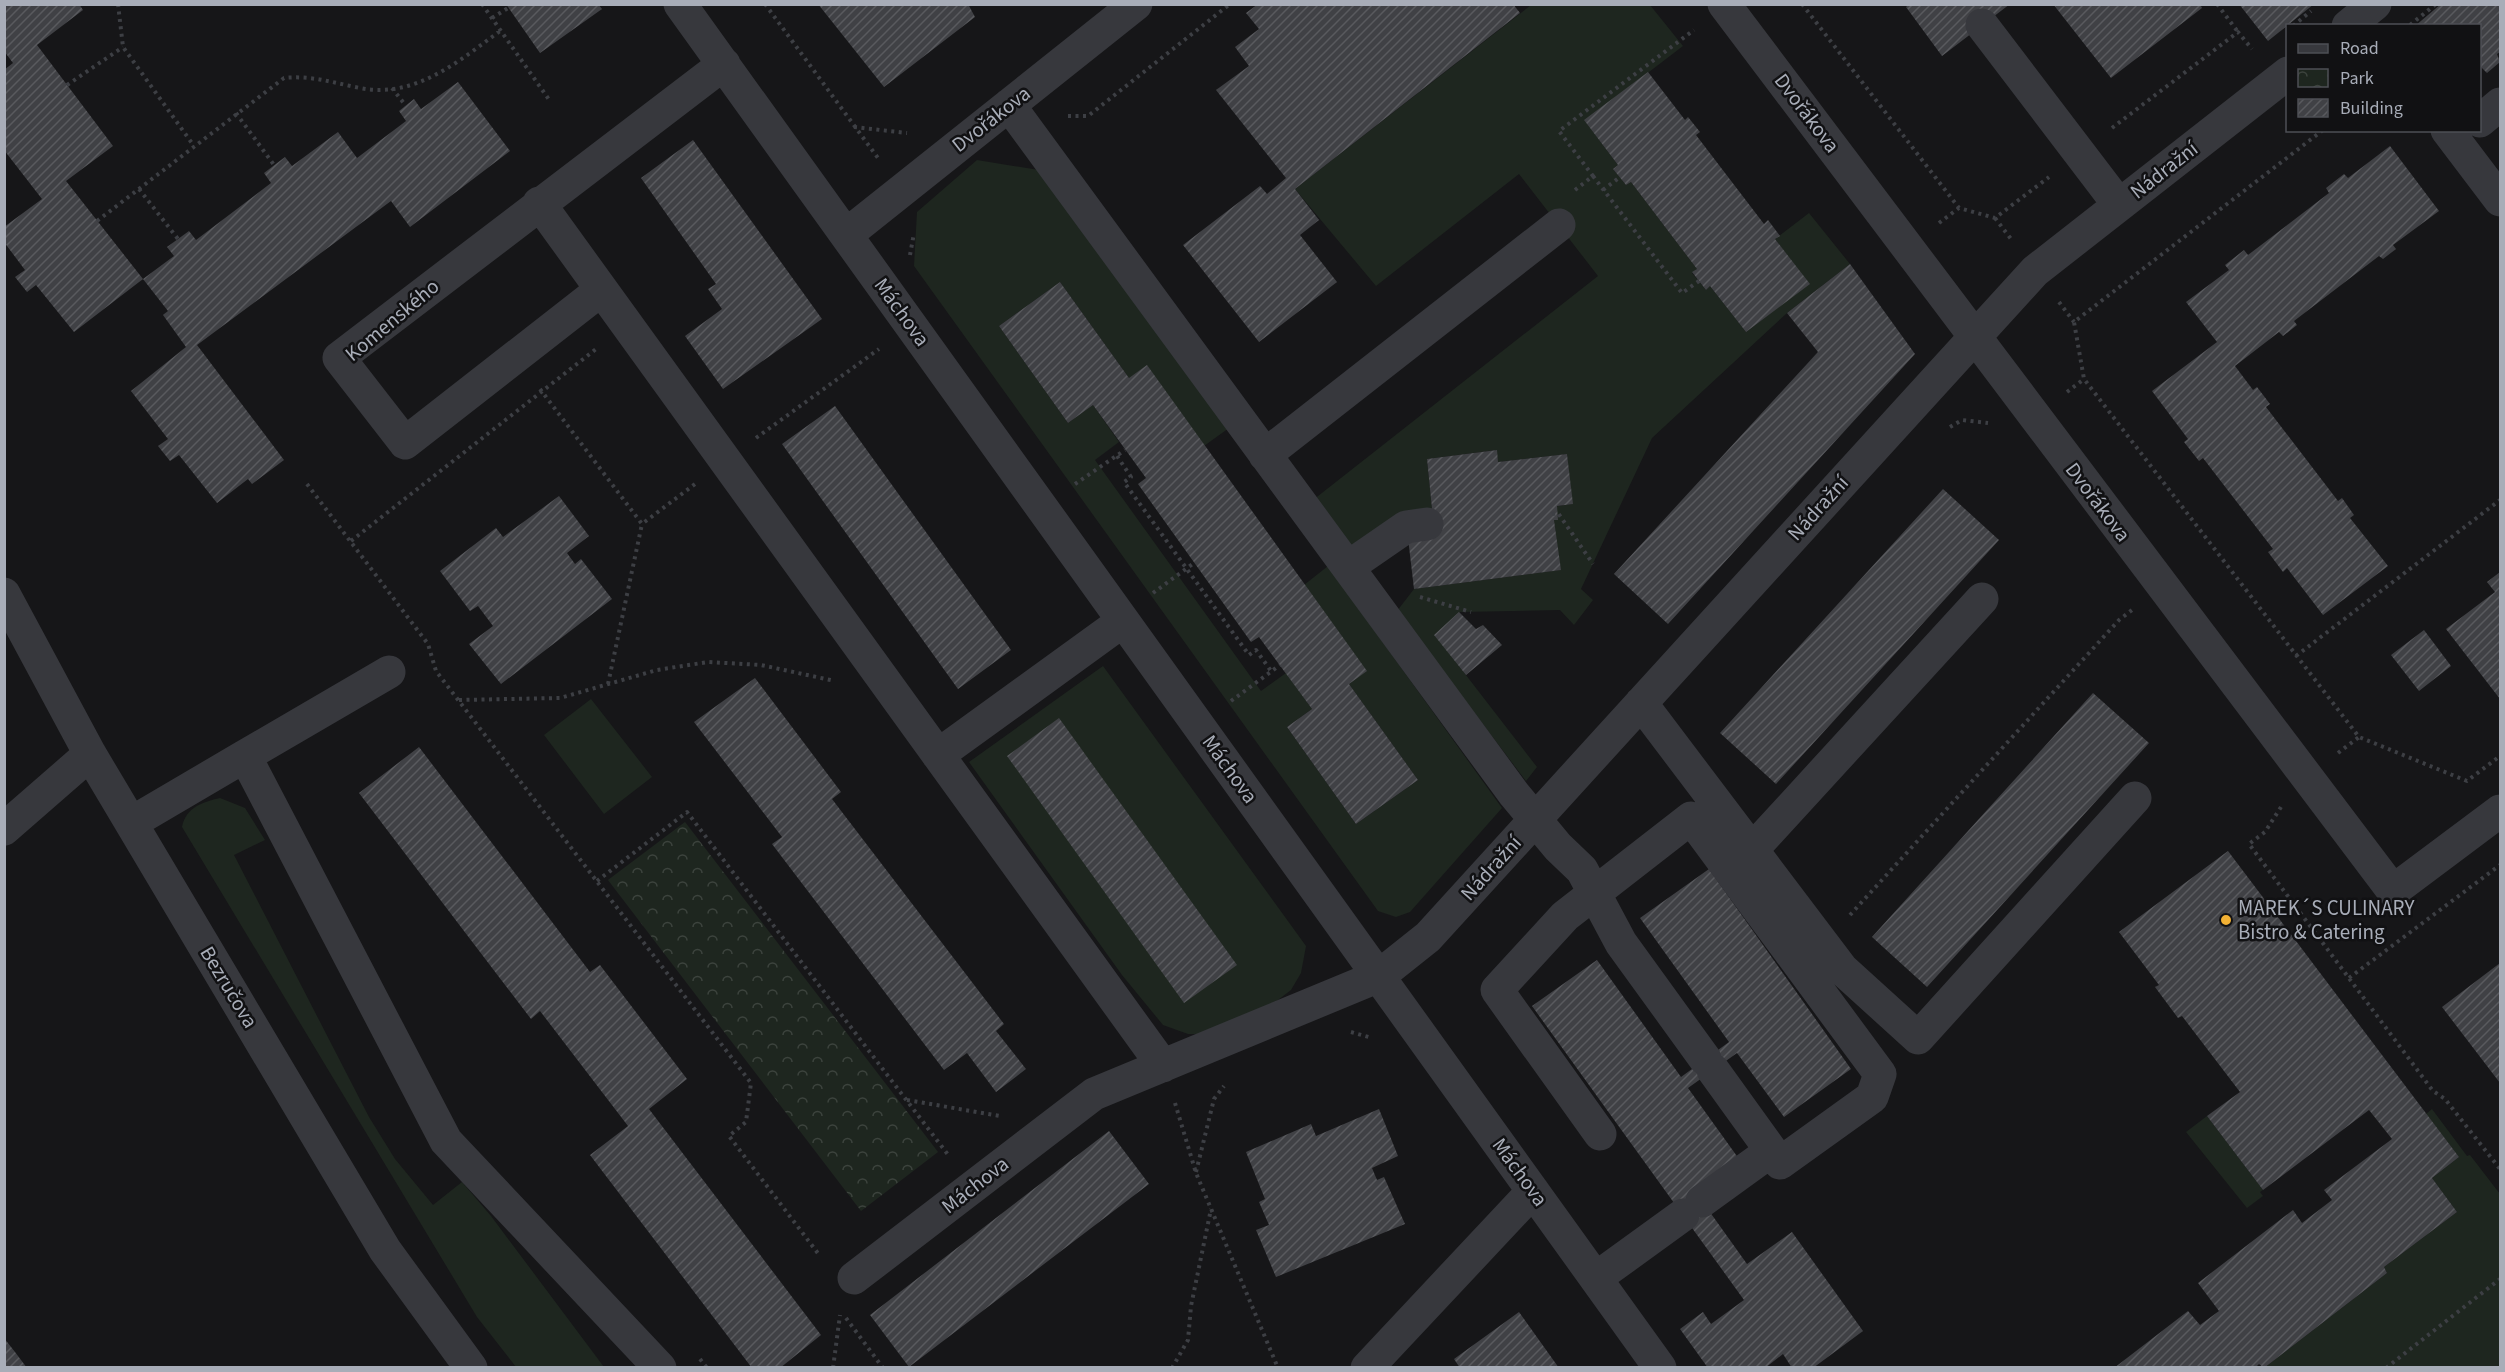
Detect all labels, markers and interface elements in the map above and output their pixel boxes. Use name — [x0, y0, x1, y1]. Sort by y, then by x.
legend — [2286, 24, 2481, 132]
text: Road — [2340, 36, 2379, 61]
text: Park — [2340, 66, 2374, 91]
street label: Dvořákova — [1767, 67, 1847, 159]
street label: Dvořákova — [945, 79, 1037, 159]
text: Building — [2340, 96, 2403, 121]
street label: Nádražní — [2124, 133, 2205, 206]
street label: Komenského — [338, 272, 446, 368]
street label: Máchova — [867, 272, 937, 352]
street label: Dvořákova — [2058, 456, 2138, 548]
street label: Nádražní — [1780, 468, 1856, 547]
street label: Máchova — [1195, 729, 1265, 809]
street label: Nádražní — [1453, 828, 1529, 907]
place label: MAREK´S CULINARY Bistro & Catering — [2238, 893, 2416, 947]
marker: MAREK´S CULINARY Bistro & Catering — [2219, 913, 2233, 927]
street label: Bezručova — [193, 940, 265, 1034]
street label: Máchova — [1485, 1132, 1555, 1212]
street label: Máchova — [935, 1149, 1015, 1221]

